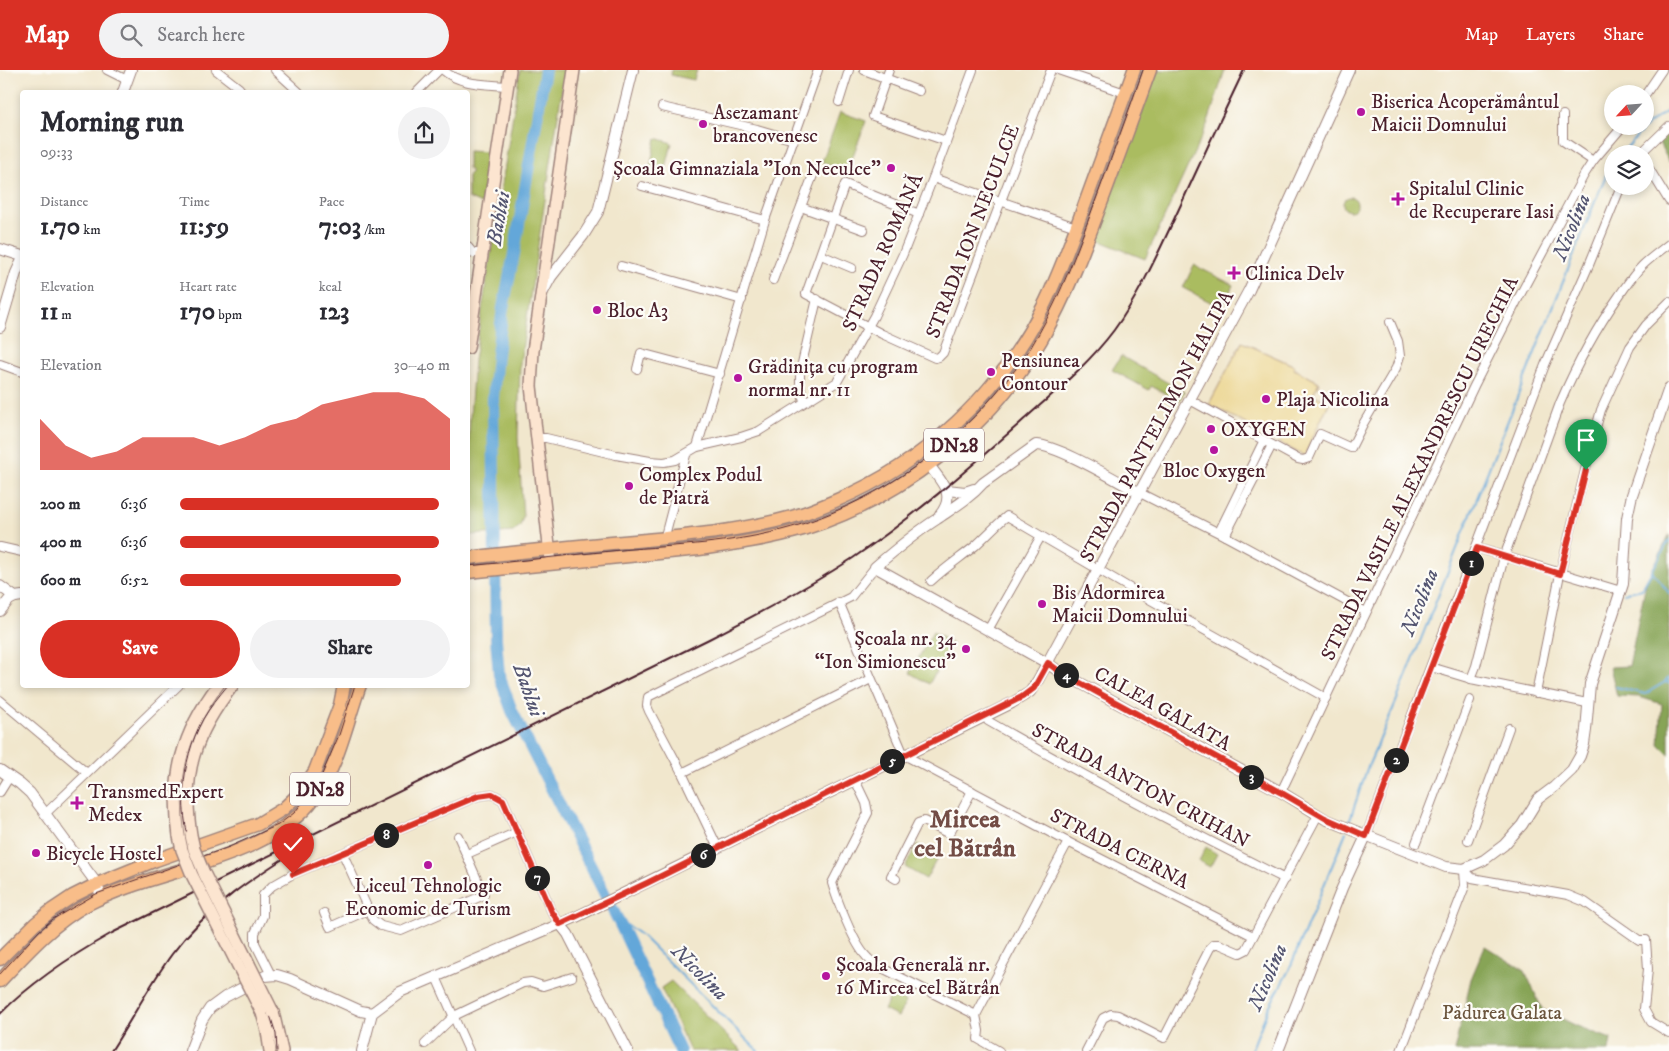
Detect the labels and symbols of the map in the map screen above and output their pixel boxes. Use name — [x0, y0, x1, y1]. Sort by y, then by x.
north arrow — [1604, 85, 1654, 135]
place label: Biserica Acoperământul Maicii Domnului — [1371, 90, 1559, 138]
place label: Asezamant brancovenesc — [713, 101, 818, 149]
marker: Biserica Acoperământul Maicii Domnului — [1355, 106, 1367, 118]
marker: Asezamant brancovenesc — [697, 118, 709, 130]
street label: STRADA ION NECULCE — [921, 121, 1026, 342]
place label: Școala Gimnaziala "Ion Neculce" — [613, 157, 881, 182]
marker: Școala Gimnaziala "Ion Neculce" — [885, 162, 897, 174]
street label: STRADA ROMANĂ — [836, 169, 930, 335]
place label: Spitalul Clinic de Recuperare Iasi — [1409, 177, 1554, 225]
water label: Bahlui — [481, 188, 517, 248]
water label: Nicolina — [1546, 190, 1597, 265]
marker: Spitalul Clinic de Recuperare Iasi — [1391, 192, 1405, 206]
place label: Clinica Delv — [1245, 262, 1344, 287]
marker: Clinica Delv — [1227, 266, 1241, 280]
street label: STRADA VASILE ALEXANDRESCU URECHIA — [1316, 272, 1525, 665]
street label: STRADA PANTELIMON HALIPA — [1075, 286, 1240, 567]
place label: Bloc A3 — [607, 299, 668, 324]
marker: Bloc A3 — [591, 304, 603, 316]
place label: Pensiunea Contour — [1001, 349, 1080, 397]
place label: Grădinița cu program normal nr. 11 — [748, 355, 918, 403]
marker: Pensiunea Contour — [985, 366, 997, 378]
marker: Grădinița cu program normal nr. 11 — [732, 372, 744, 384]
place label: Plaja Nicolina — [1276, 388, 1390, 413]
marker: Plaja Nicolina — [1260, 393, 1272, 405]
place label: OXYGEN — [1221, 418, 1306, 443]
pin — [1565, 419, 1607, 470]
marker: OXYGEN — [1205, 423, 1217, 435]
road number: DN28 — [924, 428, 984, 462]
marker: Bloc Oxygen — [1208, 444, 1220, 456]
place label: Bloc Oxygen — [1162, 459, 1266, 484]
place label: Complex Podul de Piatră — [639, 463, 762, 511]
marker: Complex Podul de Piatră — [623, 480, 635, 492]
pin: 1 — [1458, 550, 1484, 576]
water label: Nicolina — [1394, 565, 1445, 640]
place label: Bis Adormirea Maicii Domnului — [1052, 581, 1188, 629]
marker: Bis Adormirea Maicii Domnului — [1036, 598, 1048, 610]
place label: Școala nr. 34 “Ion Simionescu” — [815, 627, 956, 675]
marker: Școala nr. 34 “Ion Simionescu” — [960, 643, 972, 655]
water label: Bahlui — [507, 659, 550, 722]
street label: CALEA GALATA — [1089, 661, 1235, 757]
pin: 4 — [1054, 662, 1078, 688]
street label: STRADA ANTON CRIHAN — [1027, 718, 1253, 854]
pin: 5 — [880, 748, 904, 774]
pin: 2 — [1384, 748, 1408, 772]
pin: 3 — [1238, 764, 1264, 790]
road number: DN28 — [290, 772, 350, 806]
place label: TransmedExpert Medex — [88, 780, 224, 828]
marker: TransmedExpert Medex — [70, 796, 84, 810]
district label: Mircea cel Bătrân — [914, 804, 1017, 864]
street label: STRADA CERNA — [1046, 804, 1193, 895]
pin: 8 — [374, 822, 398, 848]
pin — [272, 823, 314, 874]
place label: Bicycle Hostel — [46, 842, 162, 867]
pin: 6 — [690, 842, 716, 868]
marker: Bicycle Hostel — [30, 847, 42, 859]
marker: Liceul Tehnologic Economic de Turism — [422, 859, 434, 871]
pin: 7 — [524, 866, 550, 890]
place label: Liceul Tehnologic Economic de Turism — [345, 874, 511, 922]
water label: Nicolina — [665, 938, 733, 1006]
water label: Nicolina — [1242, 940, 1293, 1015]
place label: Școala Generală nr. 16 Mircea cel Bătrân — [836, 953, 1000, 1001]
marker: Școala Generală nr. 16 Mircea cel Bătrân — [820, 970, 832, 982]
park label: Pădurea Galata — [1442, 1001, 1563, 1026]

